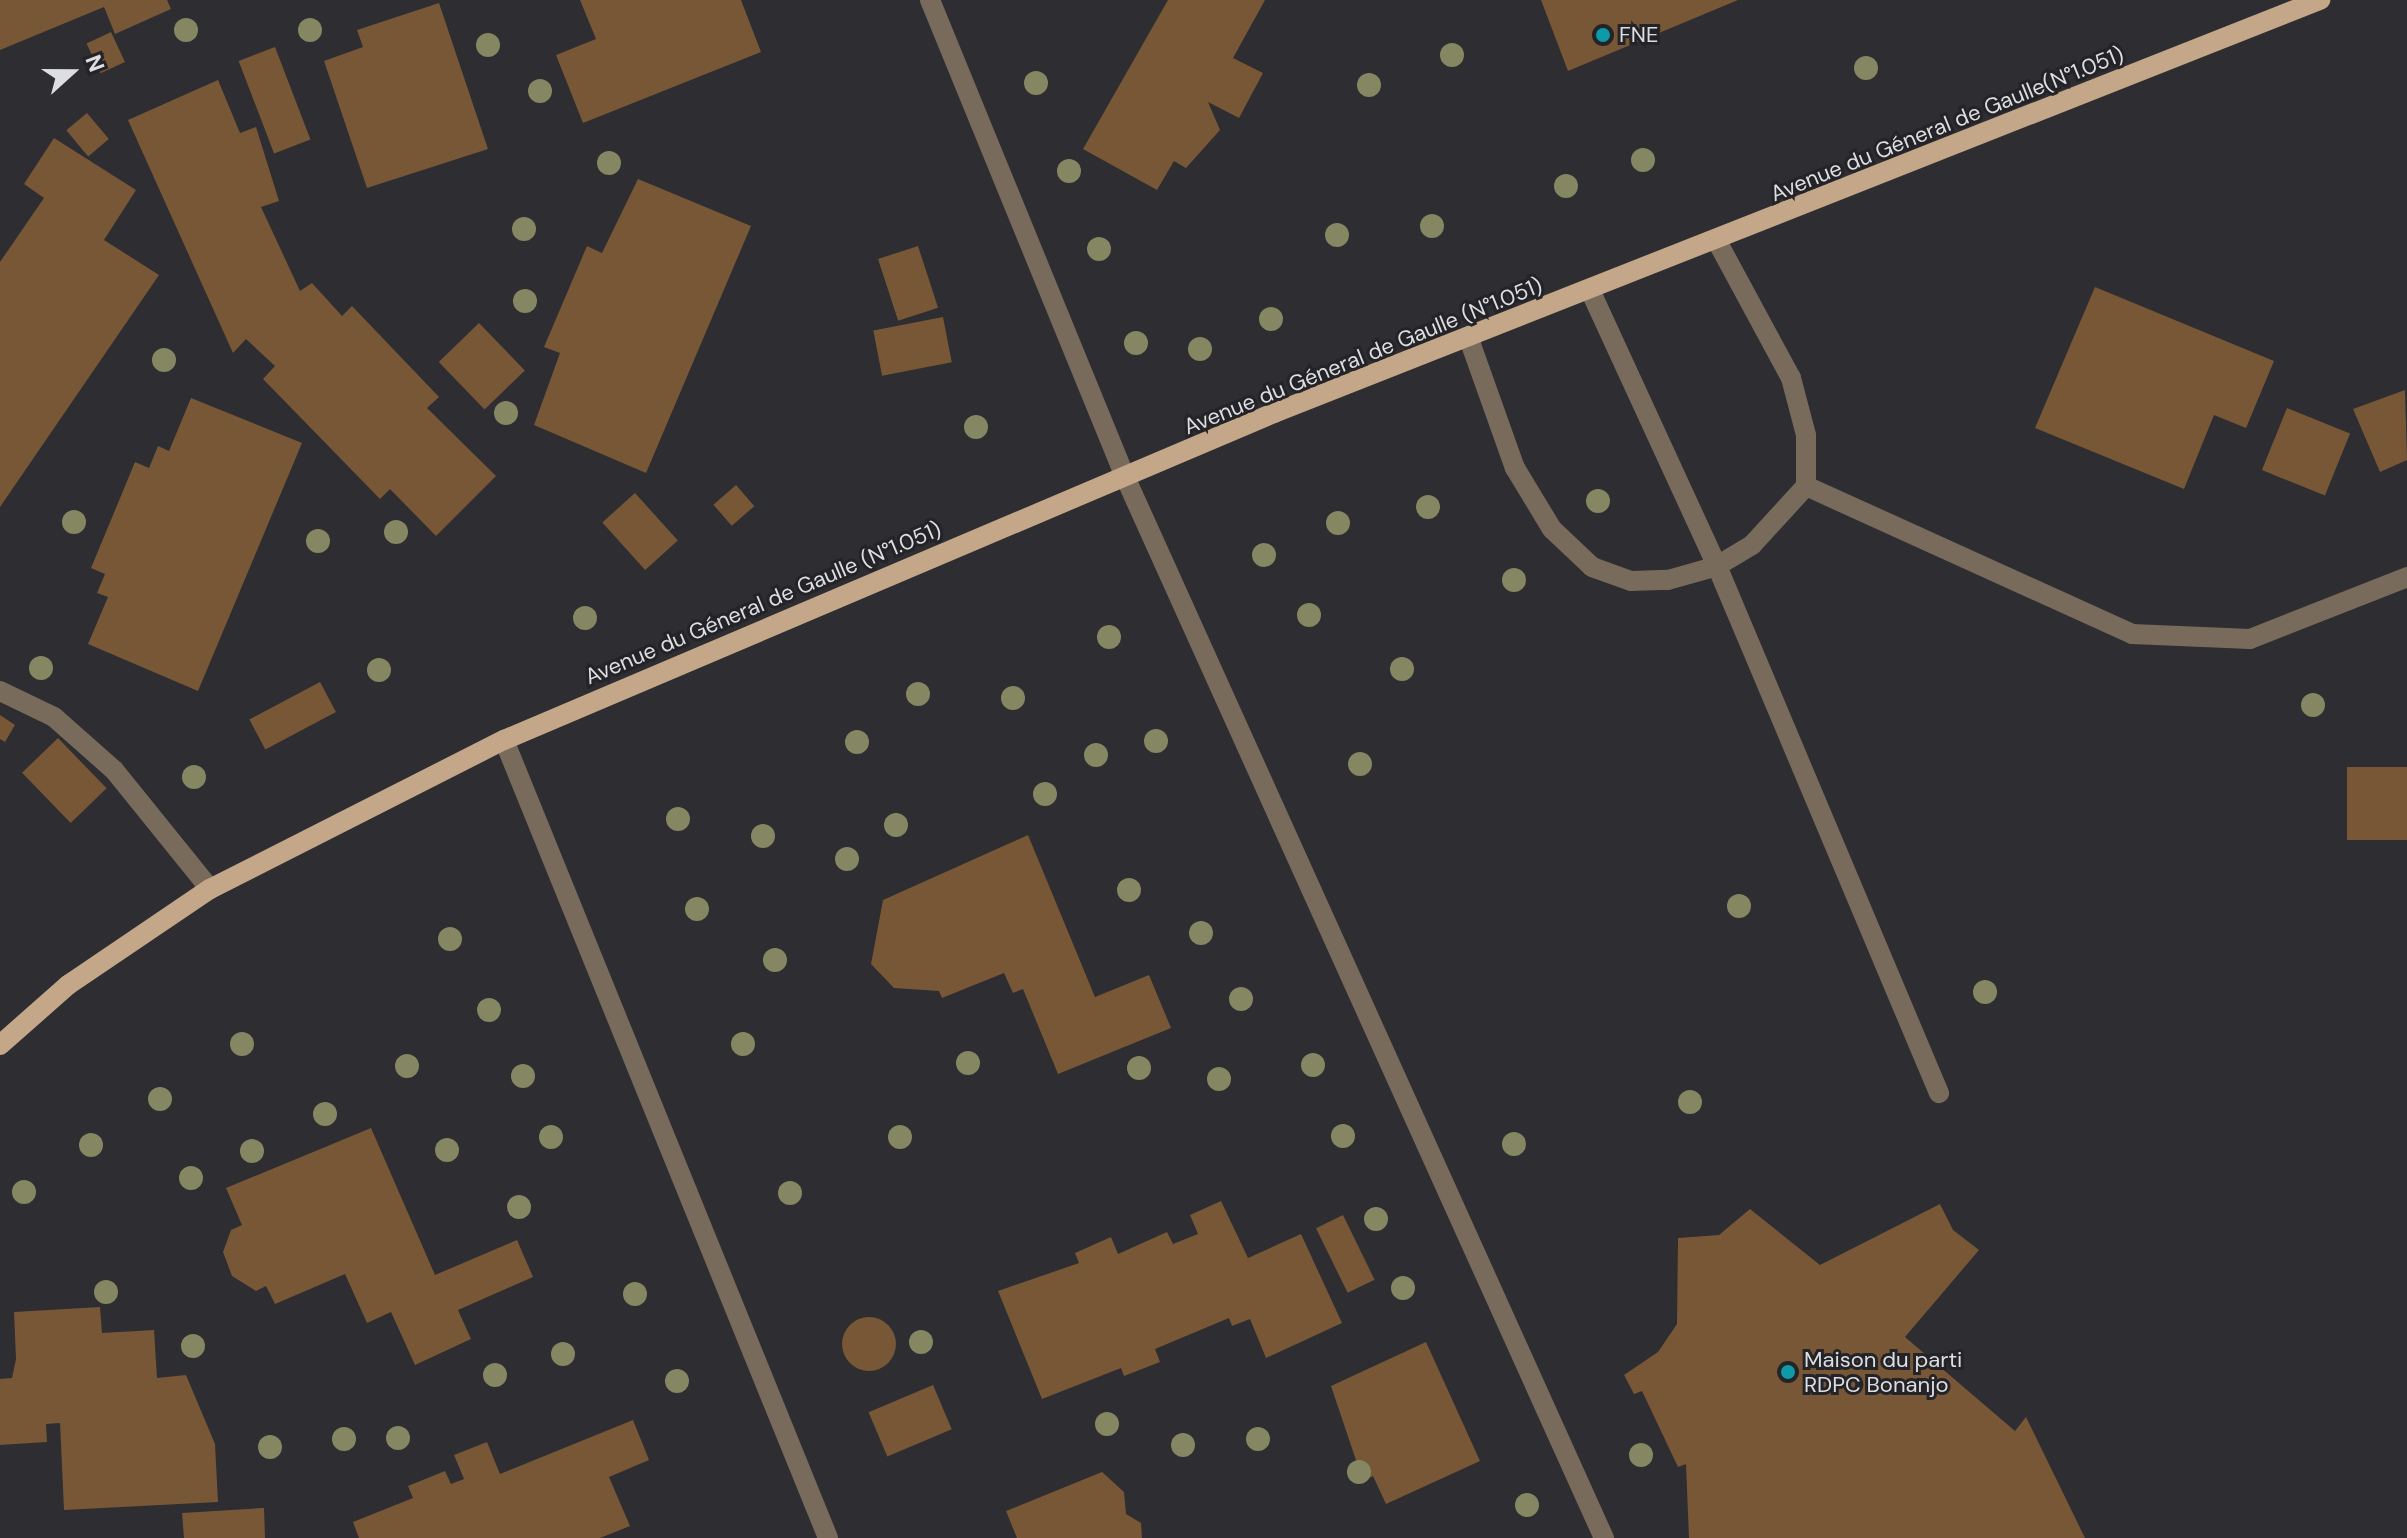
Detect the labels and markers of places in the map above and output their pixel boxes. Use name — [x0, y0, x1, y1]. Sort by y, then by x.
place label: FNE — [1619, 22, 1658, 48]
marker: FNE — [1594, 26, 1612, 44]
place label: Maison du parti RDPC Bonanjo — [1804, 1346, 1962, 1398]
marker: Maison du parti RDPC Bonanjo — [1779, 1363, 1797, 1381]

